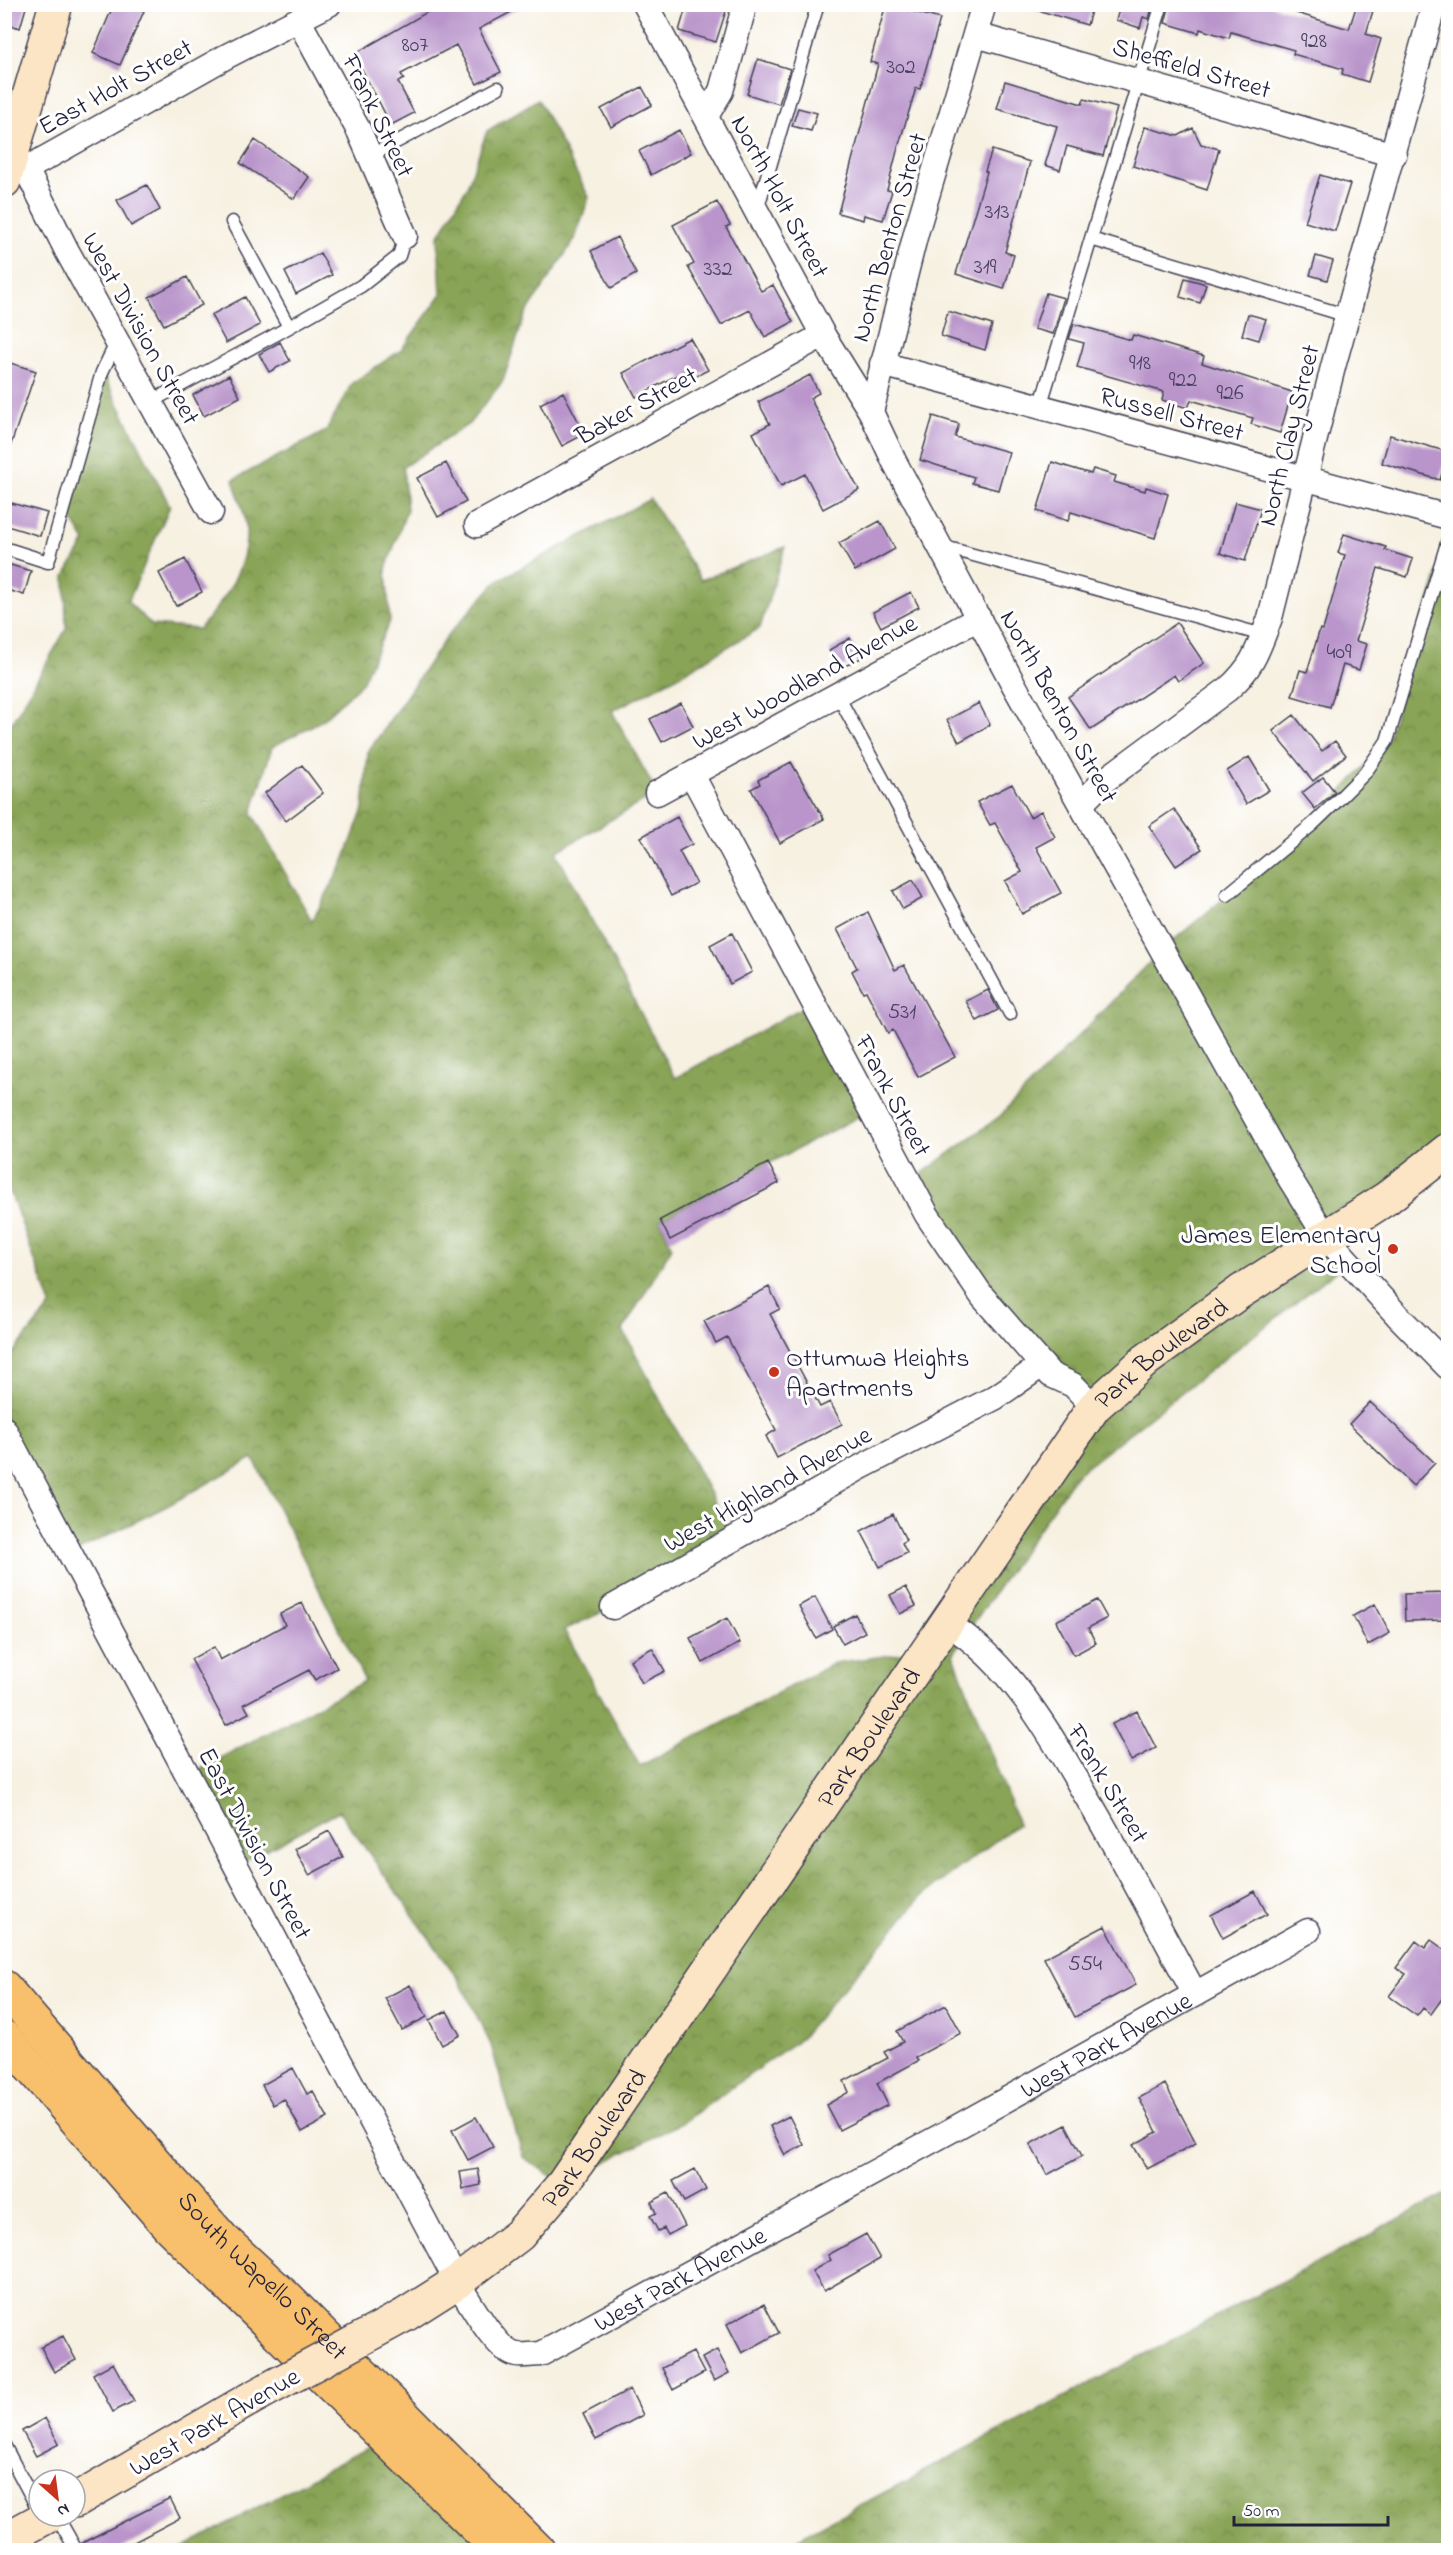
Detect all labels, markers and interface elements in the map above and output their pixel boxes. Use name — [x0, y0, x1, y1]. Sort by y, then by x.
house number: 928 — [1301, 26, 1327, 58]
street label: Sheffield Street — [1107, 29, 1275, 111]
street label: East Holt Street — [32, 30, 201, 147]
house number: 807 — [402, 30, 428, 62]
street label: Frank Street — [330, 47, 423, 185]
house number: 302 — [886, 52, 916, 84]
street label: North Holt Street — [719, 109, 837, 286]
street label: North Benton Street — [843, 129, 939, 347]
house number: 313 — [984, 197, 1010, 229]
street label: West Division Street — [71, 226, 208, 433]
house number: 319 — [974, 252, 997, 284]
house number: 332 — [703, 254, 733, 286]
street label: North Clay Street — [1250, 341, 1332, 530]
house number: 918 — [1129, 348, 1151, 380]
street label: Baker Street — [568, 358, 706, 457]
house number: 922 — [1169, 365, 1197, 397]
street label: Russell Street — [1095, 378, 1248, 453]
house number: 926 — [1216, 378, 1244, 410]
street label: North Benton Street — [988, 604, 1126, 811]
street label: West Woodland Avenue — [686, 606, 925, 761]
house number: 409 — [1326, 637, 1352, 669]
house number: 531 — [888, 997, 916, 1029]
street label: Frank Street — [843, 1028, 939, 1164]
place label: James Elementary School — [1181, 1218, 1381, 1286]
marker: James Elementary School — [1386, 1242, 1400, 1256]
street label: Park Boulevard — [1087, 1290, 1238, 1420]
place label: Ottumwa Heights Apartments — [786, 1341, 970, 1409]
marker: Ottumwa Heights Apartments — [767, 1365, 781, 1379]
street label: West Highland Avenue — [657, 1417, 880, 1564]
street label: Park Boulevard — [809, 1661, 933, 1816]
street label: Frank Street — [1055, 1717, 1157, 1852]
street label: East Division Street — [187, 1741, 320, 1948]
house number: 554 — [1068, 1949, 1102, 1981]
street label: West Park Avenue — [1014, 1983, 1200, 2110]
street label: Park Boulevard — [534, 2062, 658, 2218]
street label: South Wapello Street — [167, 2184, 355, 2371]
street label: West Park Avenue — [588, 2218, 775, 2344]
street label: West Park Avenue — [123, 2359, 308, 2488]
north arrow — [27, 2468, 87, 2528]
scale bar — [1234, 2489, 1388, 2527]
text: N — [53, 2496, 74, 2523]
text: 50 m — [1243, 2499, 1280, 2525]

